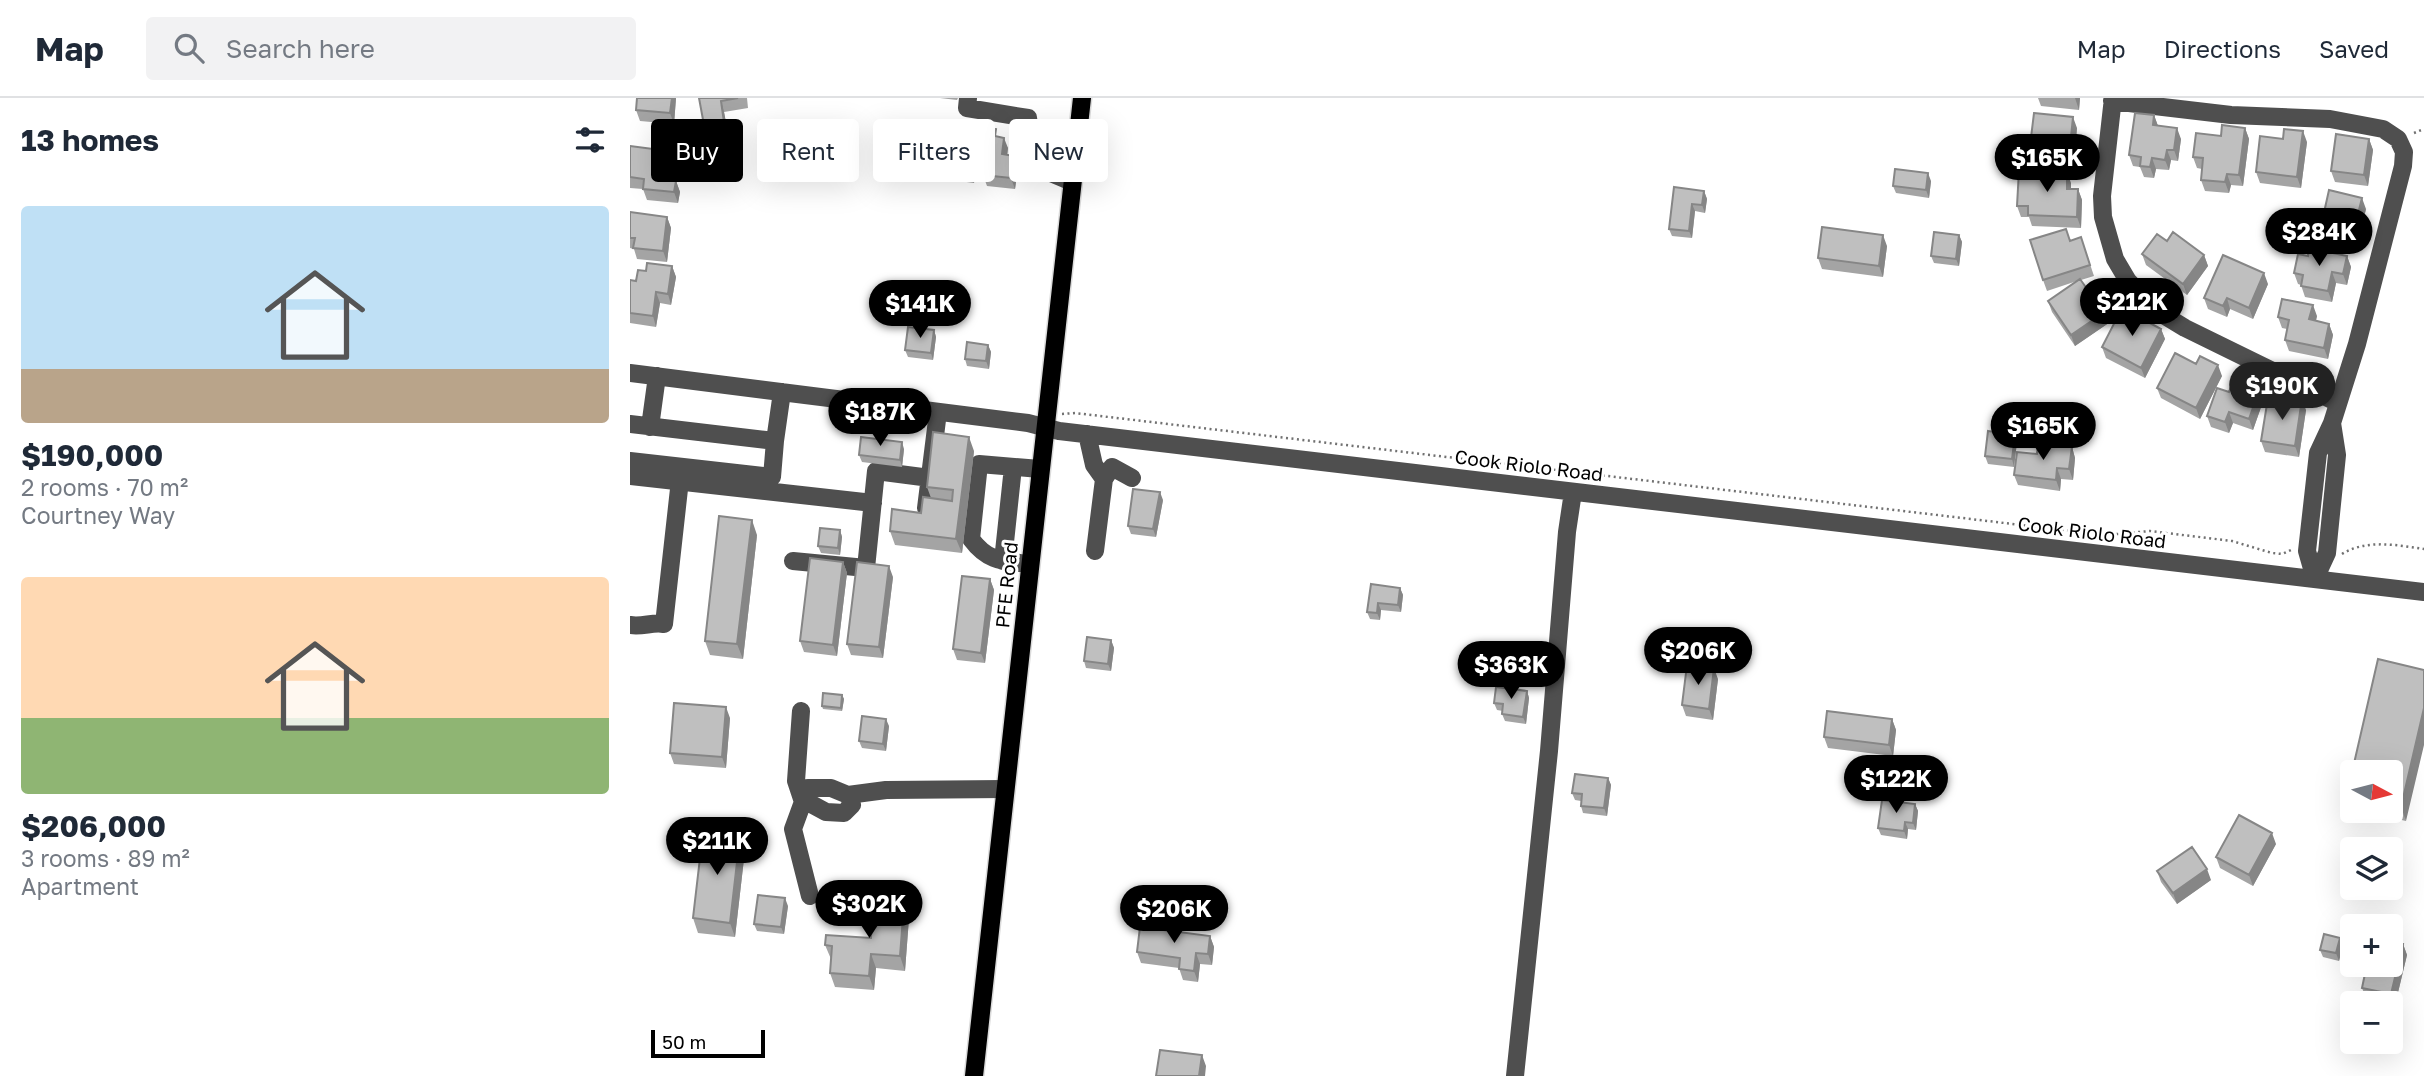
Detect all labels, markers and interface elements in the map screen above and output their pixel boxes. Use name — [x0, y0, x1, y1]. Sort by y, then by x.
search box — [146, 17, 636, 80]
text: Map — [35, 29, 104, 68]
icon: search — [170, 29, 208, 67]
text: Search here — [226, 33, 375, 64]
text: Map — [2077, 34, 2126, 63]
text: Directions — [2164, 34, 2281, 63]
text: Saved — [2319, 34, 2389, 63]
chip: Buy — [651, 119, 743, 182]
chip: Rent — [757, 119, 859, 182]
chip: Filters — [873, 119, 995, 182]
chip: New — [1009, 119, 1108, 182]
icon: filters — [571, 121, 609, 159]
text: 13 homes — [21, 122, 159, 158]
pin: $165K — [1998, 134, 2096, 194]
text: $165K — [2011, 143, 2083, 171]
pin: $284K — [2270, 208, 2368, 268]
text: $284K — [2281, 217, 2357, 245]
icon: home — [252, 252, 378, 378]
pin: $212K — [2083, 278, 2181, 338]
pin: $141K — [871, 280, 969, 340]
text: $212K — [2096, 287, 2168, 315]
text: $141K — [885, 289, 955, 317]
pin: $190K — [2233, 362, 2331, 422]
text: $190K — [2245, 371, 2319, 399]
pin: $187K — [831, 388, 929, 448]
text: $187K — [844, 397, 916, 425]
pin: $165K — [1994, 402, 2092, 462]
text: $165K — [2007, 411, 2079, 439]
text: $190,000 — [21, 437, 163, 473]
street label: Cook Riolo Road — [1454, 444, 1604, 486]
text: 2 rooms · 70 m² — [21, 473, 188, 501]
text: Courtney Way — [21, 501, 175, 529]
street label: Cook Riolo Road — [2017, 511, 2167, 553]
street label: PFE Road — [990, 541, 1022, 629]
icon: home — [252, 623, 378, 749]
pin: $206K — [1649, 628, 1747, 687]
text: $206K — [1660, 636, 1736, 664]
pin: $363K — [1462, 642, 1560, 701]
text: $363K — [1474, 650, 1548, 678]
pin: $122K — [1847, 756, 1945, 815]
north arrow — [2340, 760, 2403, 822]
map controls — [2340, 760, 2403, 1054]
text: $122K — [1860, 764, 1932, 792]
text: $206,000 — [21, 808, 166, 844]
pin: $211K — [668, 818, 766, 877]
text: $211K — [682, 826, 752, 854]
button: layers — [2340, 837, 2403, 900]
text: 3 rooms · 89 m² — [21, 844, 190, 872]
text: Apartment — [21, 872, 139, 900]
pin: $302K — [820, 880, 918, 940]
pin: $206K — [1125, 886, 1223, 945]
text: $302K — [831, 889, 907, 917]
text: $206K — [1136, 894, 1212, 922]
button: + — [2340, 914, 2403, 977]
button: − — [2340, 991, 2403, 1054]
scale bar — [651, 1027, 765, 1059]
text: 50 m — [662, 1030, 706, 1053]

